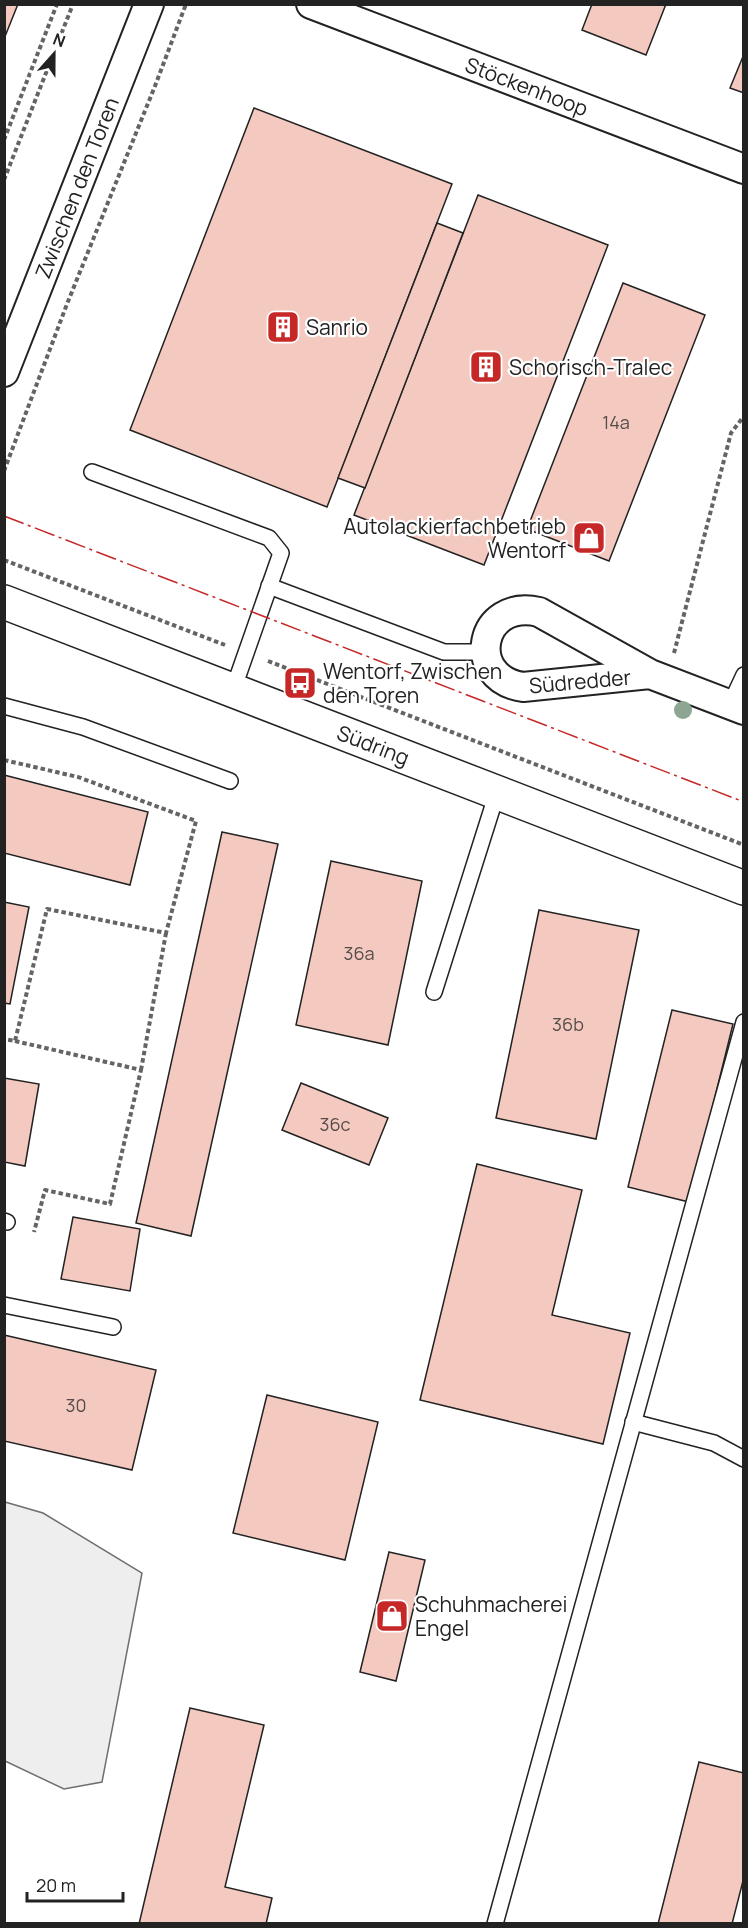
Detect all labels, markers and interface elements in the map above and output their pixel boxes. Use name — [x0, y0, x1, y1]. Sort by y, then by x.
north arrow — [24, 24, 84, 84]
text: N — [50, 28, 69, 52]
street label: Stöckenhoop — [461, 50, 592, 122]
street label: Zwischen den Toren — [28, 93, 125, 283]
building icon: Sanrio — [265, 309, 301, 345]
place label: Sanrio — [306, 313, 368, 341]
building icon: Schorisch-Tralec — [468, 349, 504, 385]
place label: Schorisch-Tralec — [509, 353, 672, 381]
house number: 14a — [602, 410, 630, 434]
place label: Autolackierfachbetrieb Wentorf — [343, 512, 567, 564]
shop icon: Autolackierfachbetrieb Wentorf — [571, 520, 607, 556]
place label: Wentorf, Zwischen den Toren — [323, 657, 502, 709]
street label: Südredder — [528, 663, 633, 699]
bus stop icon: Wentorf, Zwischen den Toren — [282, 665, 318, 701]
street label: Südring — [333, 718, 414, 771]
house number: 36a — [343, 941, 375, 965]
house number: 36b — [552, 1012, 584, 1036]
house number: 36c — [319, 1112, 351, 1136]
house number: 30 — [66, 1393, 86, 1417]
place label: Schuhmacherei Engel — [415, 1590, 567, 1642]
shop icon: Schuhmacherei Engel — [374, 1598, 410, 1634]
scale bar — [27, 1865, 123, 1903]
text: 20 m — [36, 1873, 76, 1897]

